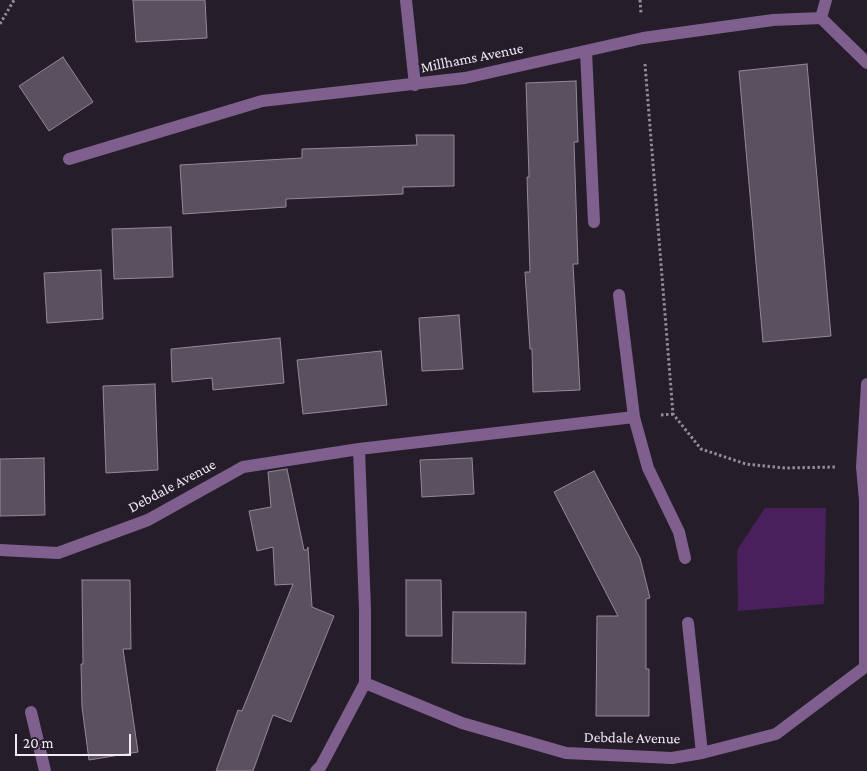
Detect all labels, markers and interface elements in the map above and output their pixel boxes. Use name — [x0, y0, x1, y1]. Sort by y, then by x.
street label: Millhams Avenue — [419, 39, 525, 77]
street label: Debdale Avenue — [125, 455, 219, 517]
scale bar — [18, 724, 134, 756]
street label: Debdale Avenue — [584, 728, 680, 748]
text: 20 m — [23, 735, 54, 751]

